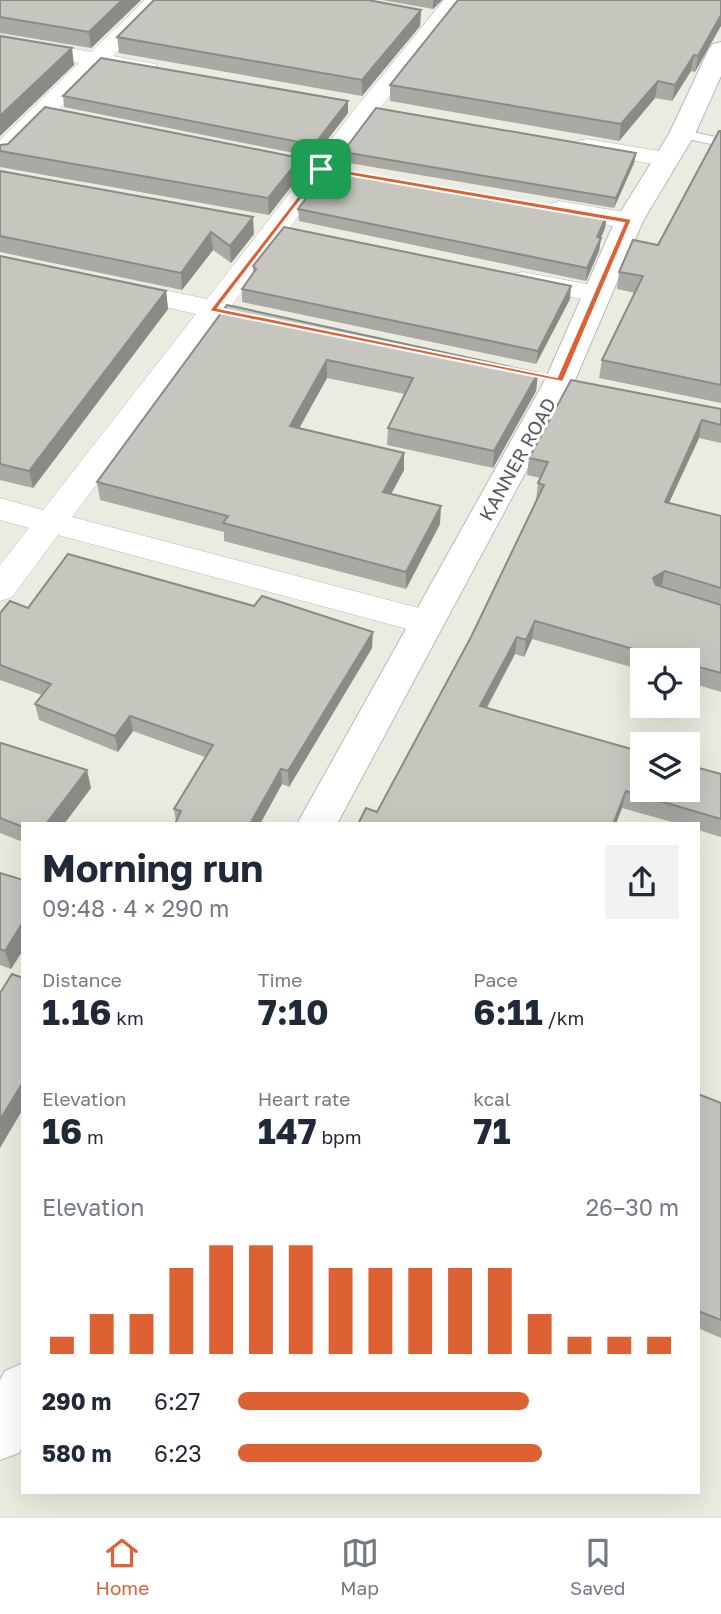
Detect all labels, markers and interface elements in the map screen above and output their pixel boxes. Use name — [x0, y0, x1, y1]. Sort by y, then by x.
pin — [291, 139, 351, 199]
icon: arrive — [302, 150, 340, 188]
street label: KANNER ROAD — [474, 394, 560, 524]
map controls — [630, 648, 700, 802]
button: locate — [630, 648, 700, 718]
button: layers — [630, 732, 700, 802]
text: Morning run — [42, 845, 263, 890]
button: share — [605, 845, 679, 919]
text: 09:48 · 4 × 290 m — [42, 894, 229, 922]
text: Distance — [42, 968, 122, 991]
text: Time — [258, 968, 302, 991]
text: Pace — [473, 968, 518, 991]
text: 1.16 — [42, 991, 111, 1033]
text: 7:10 — [258, 991, 329, 1033]
text: 6:11 — [473, 991, 543, 1033]
text: km — [111, 1006, 144, 1029]
text: /km — [543, 1006, 584, 1029]
text: Elevation — [42, 1087, 127, 1110]
text: Heart rate — [258, 1087, 350, 1110]
text: kcal — [473, 1087, 511, 1110]
text: 16 — [42, 1110, 82, 1152]
text: 147 — [258, 1110, 317, 1152]
text: 71 — [473, 1110, 510, 1152]
text: m — [82, 1125, 104, 1148]
text: bpm — [317, 1125, 362, 1148]
text: Elevation — [42, 1193, 144, 1221]
text: 26–30 m — [586, 1193, 679, 1221]
text: 290 m — [42, 1387, 111, 1415]
text: 6:27 — [154, 1387, 200, 1415]
text: 580 m — [42, 1439, 112, 1467]
text: 6:23 — [154, 1439, 202, 1467]
tab: Home — [96, 1534, 149, 1599]
tab: Map — [340, 1534, 379, 1599]
tab: Saved — [570, 1534, 625, 1599]

